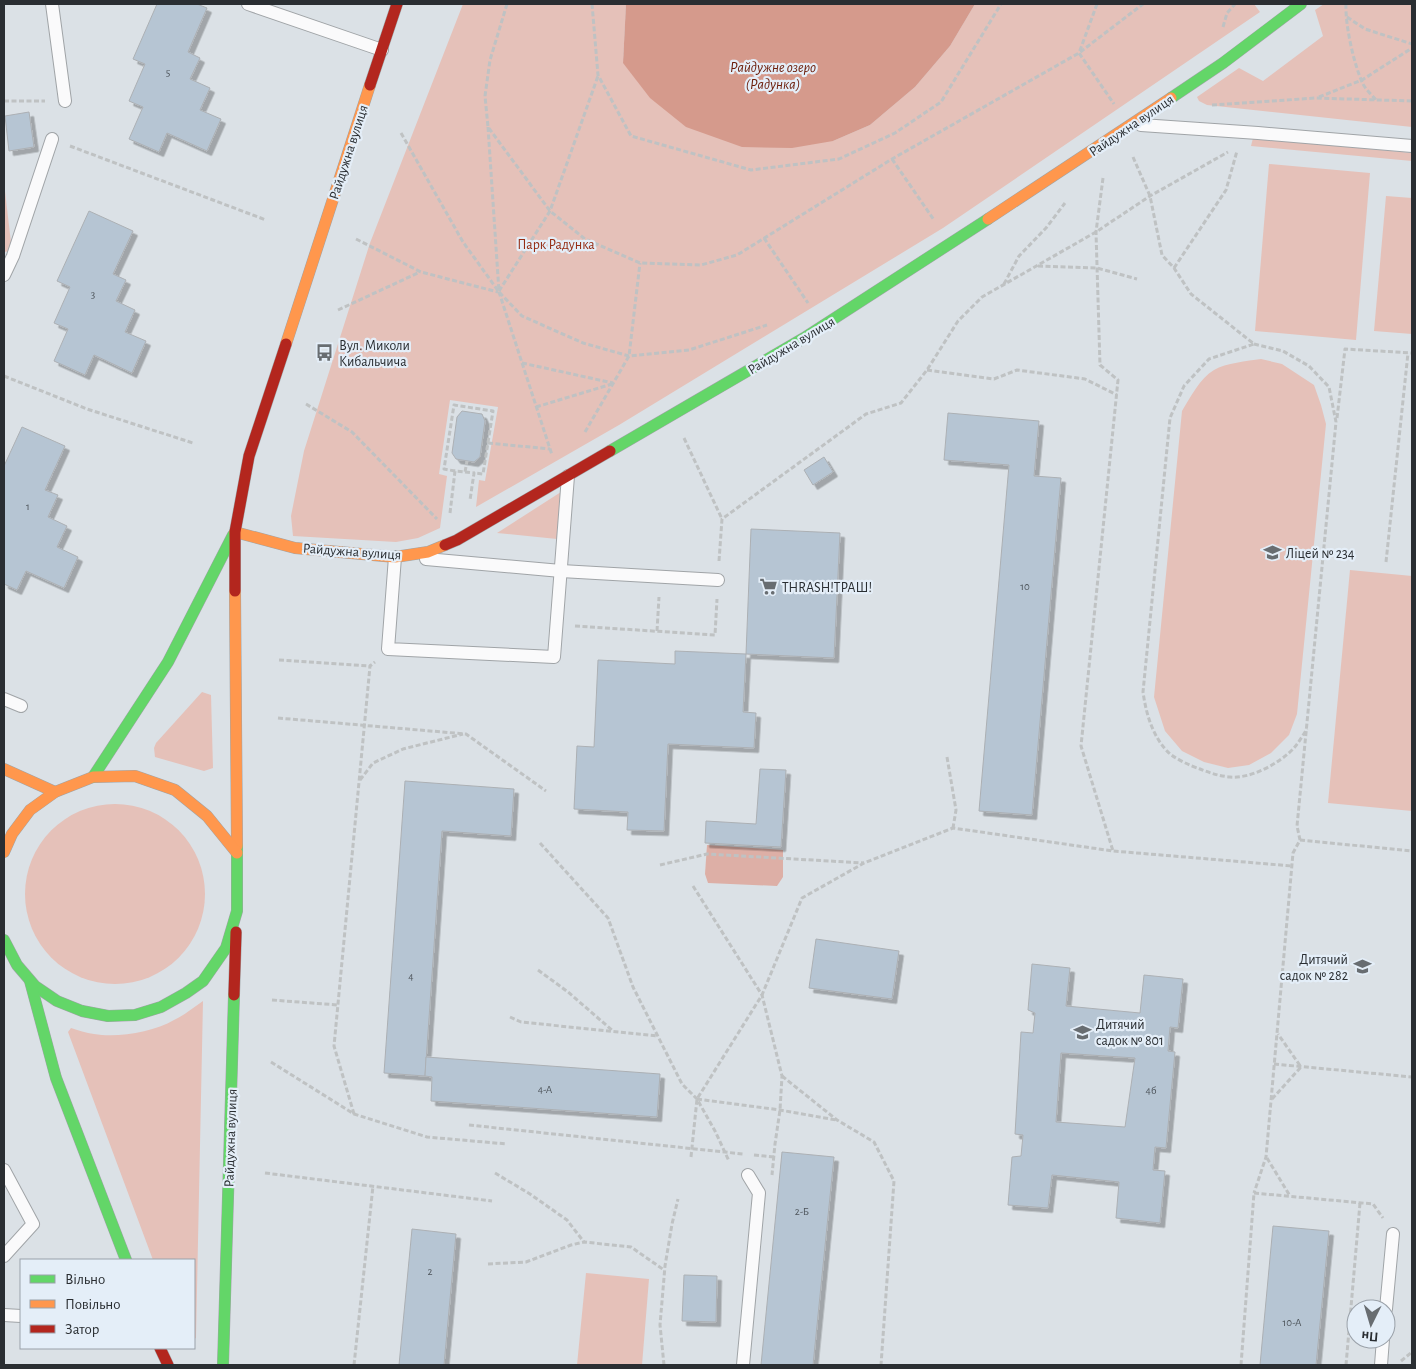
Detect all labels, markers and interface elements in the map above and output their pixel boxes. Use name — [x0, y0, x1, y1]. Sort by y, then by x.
water label: Райдужне озеро (Радунка) — [730, 60, 816, 92]
house number: 5 — [166, 67, 171, 78]
street label: Райдужна вулиця — [1087, 92, 1176, 159]
street label: Райдужна вулиця — [327, 103, 371, 201]
park label: Парк Радунка — [517, 238, 595, 252]
house number: 3 — [91, 289, 96, 300]
street label: Райдужна вулиця — [746, 314, 837, 377]
place label: Вул. Миколи Кибальчича — [339, 339, 410, 369]
bus stop icon: Вул. Миколи Кибальчича — [315, 343, 335, 363]
house number: 1 — [26, 501, 30, 512]
street label: Райдужна вулиця — [302, 542, 402, 562]
school or university icon: Ліцей № 234 — [1262, 543, 1282, 563]
place label: Ліцей № 234 — [1286, 547, 1355, 561]
supermarket icon: ТHRASH!ТРАШ! — [758, 577, 778, 597]
place label: ТHRASH!ТРАШ! — [782, 581, 872, 595]
house number: 10 — [1020, 581, 1030, 592]
place label: Дитячий садок № 282 — [1280, 953, 1348, 983]
school or university icon: Дитячий садок № 282 — [1352, 957, 1372, 977]
house number: 4 — [408, 971, 414, 982]
place label: Дитячий садок № 801 — [1096, 1018, 1164, 1048]
school or university icon: Дитячий садок № 801 — [1072, 1022, 1092, 1042]
house number: 4-А — [538, 1084, 553, 1095]
house number: 4б — [1146, 1085, 1157, 1096]
street label: Райдужна вулиця — [222, 1088, 240, 1188]
house number: 2-Б — [795, 1206, 809, 1217]
legend — [20, 1259, 195, 1349]
house number: 2 — [427, 1266, 433, 1277]
text: Вільно — [65, 1272, 105, 1287]
text: Повільно — [65, 1297, 121, 1312]
north arrow — [1346, 1299, 1396, 1349]
house number: 10-А — [1283, 1317, 1302, 1328]
text: Затор — [65, 1322, 100, 1337]
text: Пн — [1361, 1328, 1379, 1344]

